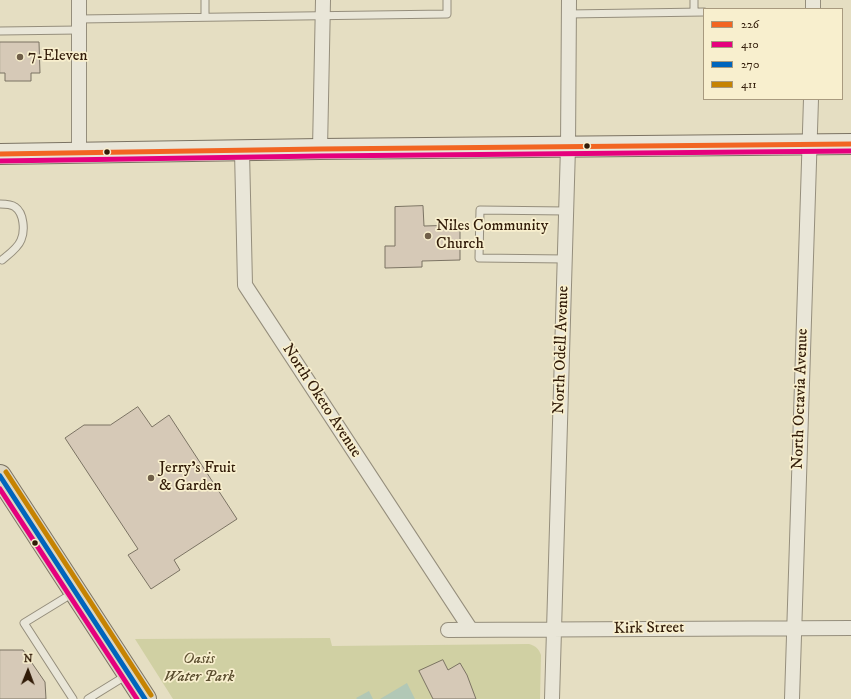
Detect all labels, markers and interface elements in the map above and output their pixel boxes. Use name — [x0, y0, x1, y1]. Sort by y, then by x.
legend — [703, 8, 843, 100]
text: 226 — [741, 17, 759, 32]
text: 410 — [741, 37, 759, 52]
place label: 7-Eleven — [28, 47, 88, 67]
marker: 7-Eleven — [15, 52, 25, 62]
text: 270 — [741, 57, 759, 72]
text: 411 — [741, 77, 757, 92]
unlabelled marker — [582, 141, 592, 151]
unlabelled marker — [102, 147, 112, 157]
place label: Niles Community Church — [436, 217, 548, 255]
marker: Niles Community Church — [423, 231, 433, 241]
street label: North Odell Avenue — [550, 285, 574, 415]
street label: North Octavia Avenue — [789, 328, 813, 470]
street label: North Oketo Avenue — [277, 341, 365, 461]
place label: Jerry's Fruit & Garden — [159, 459, 236, 497]
marker: Jerry's Fruit & Garden — [146, 473, 156, 483]
unlabelled marker — [30, 538, 40, 548]
street label: Kirk Street — [614, 619, 684, 639]
park label: Oasis Water Park — [163, 650, 235, 688]
north arrow — [8, 651, 48, 691]
text: N — [24, 652, 33, 666]

